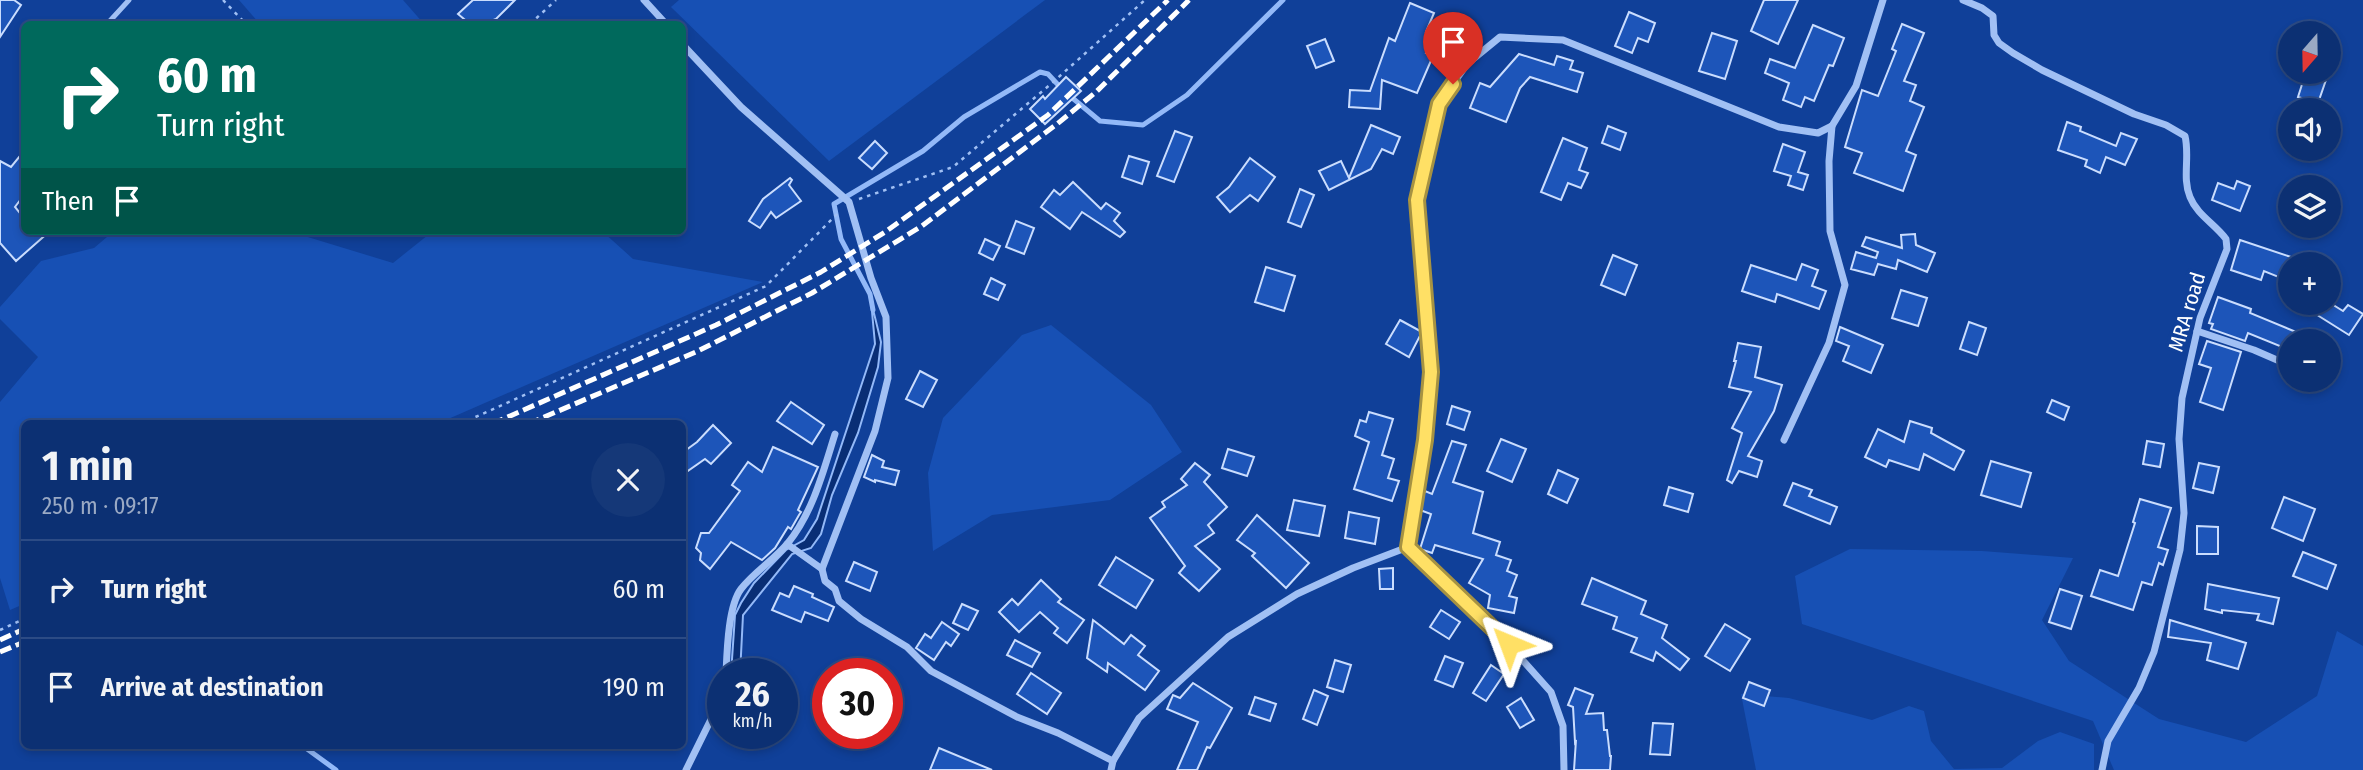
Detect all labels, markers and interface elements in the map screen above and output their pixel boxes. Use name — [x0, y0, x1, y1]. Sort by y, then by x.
pin — [1423, 12.0, 1483, 84]
north arrow — [2278, 21, 2342, 84]
map controls — [2278, 21, 2341, 392]
icon: arrive — [1434, 23, 1472, 61]
text: 60 m — [157, 46, 257, 105]
icon: right — [42, 49, 133, 140]
button: sound — [2278, 98, 2341, 161]
text: Turn right — [157, 106, 284, 144]
button: layers — [2278, 175, 2341, 238]
icon: arrive — [108, 182, 146, 220]
text: Then — [42, 186, 94, 217]
button: + — [2278, 252, 2341, 315]
street label: MRA road — [2163, 269, 2211, 355]
button: − — [2278, 329, 2341, 392]
text: 1 min — [42, 441, 133, 491]
button: close — [591, 443, 665, 517]
text: 250 m · 09:17 — [42, 492, 159, 520]
icon: right — [42, 570, 80, 608]
text: Turn right — [101, 574, 207, 605]
text: 60 m — [612, 574, 665, 605]
position arrow — [1472, 607, 1546, 681]
speed limit sign: 30 — [812, 658, 903, 749]
icon: arrive — [42, 668, 80, 706]
text: Arrive at destination — [101, 672, 324, 703]
text: 190 m — [603, 672, 665, 703]
text: 26 — [735, 673, 770, 715]
text: km/h — [732, 710, 773, 732]

